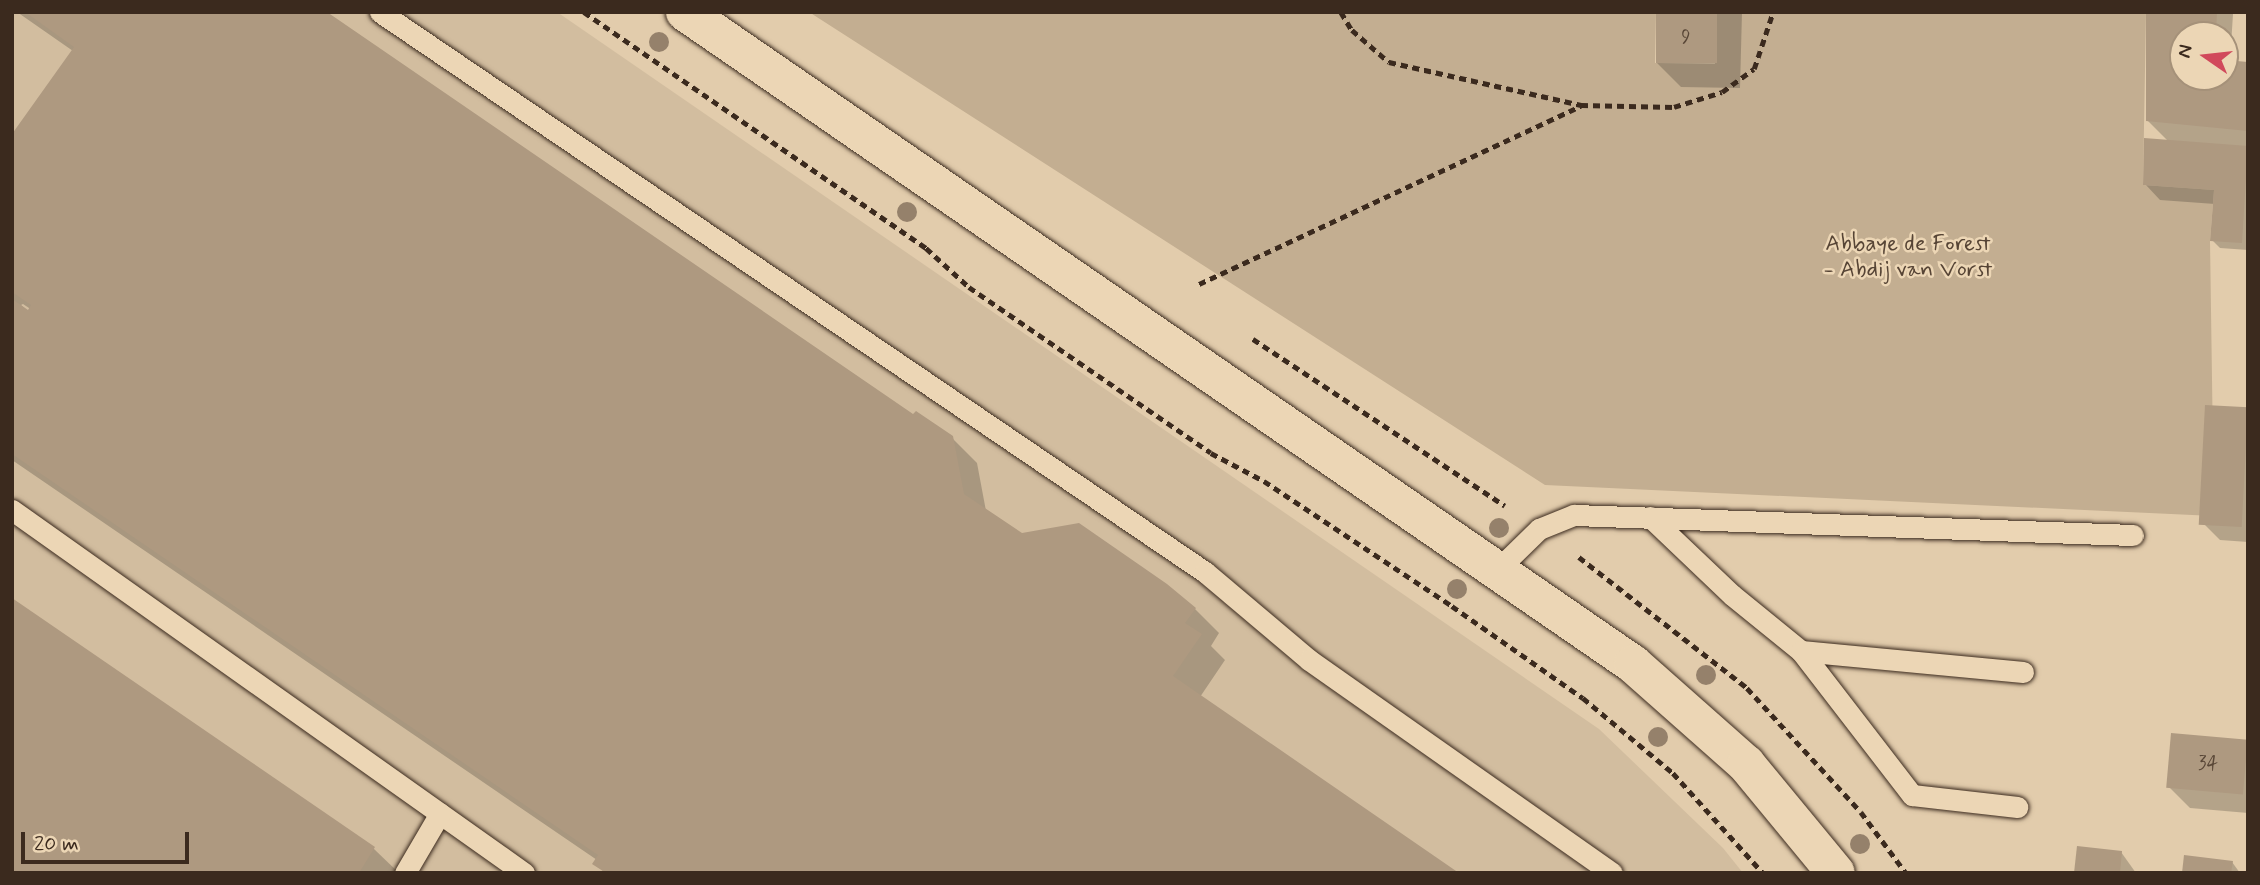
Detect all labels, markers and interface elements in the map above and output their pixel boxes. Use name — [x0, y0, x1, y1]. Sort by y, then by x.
north arrow — [2169, 21, 2239, 91]
house number: 9 — [1681, 27, 1691, 49]
text: N — [2171, 42, 2199, 60]
park label: Abbaye de Forest - Abdij van Vorst — [1826, 230, 1990, 284]
house number: 34 — [2198, 753, 2218, 775]
scale bar — [24, 818, 192, 862]
text: 20 m — [34, 830, 79, 858]

